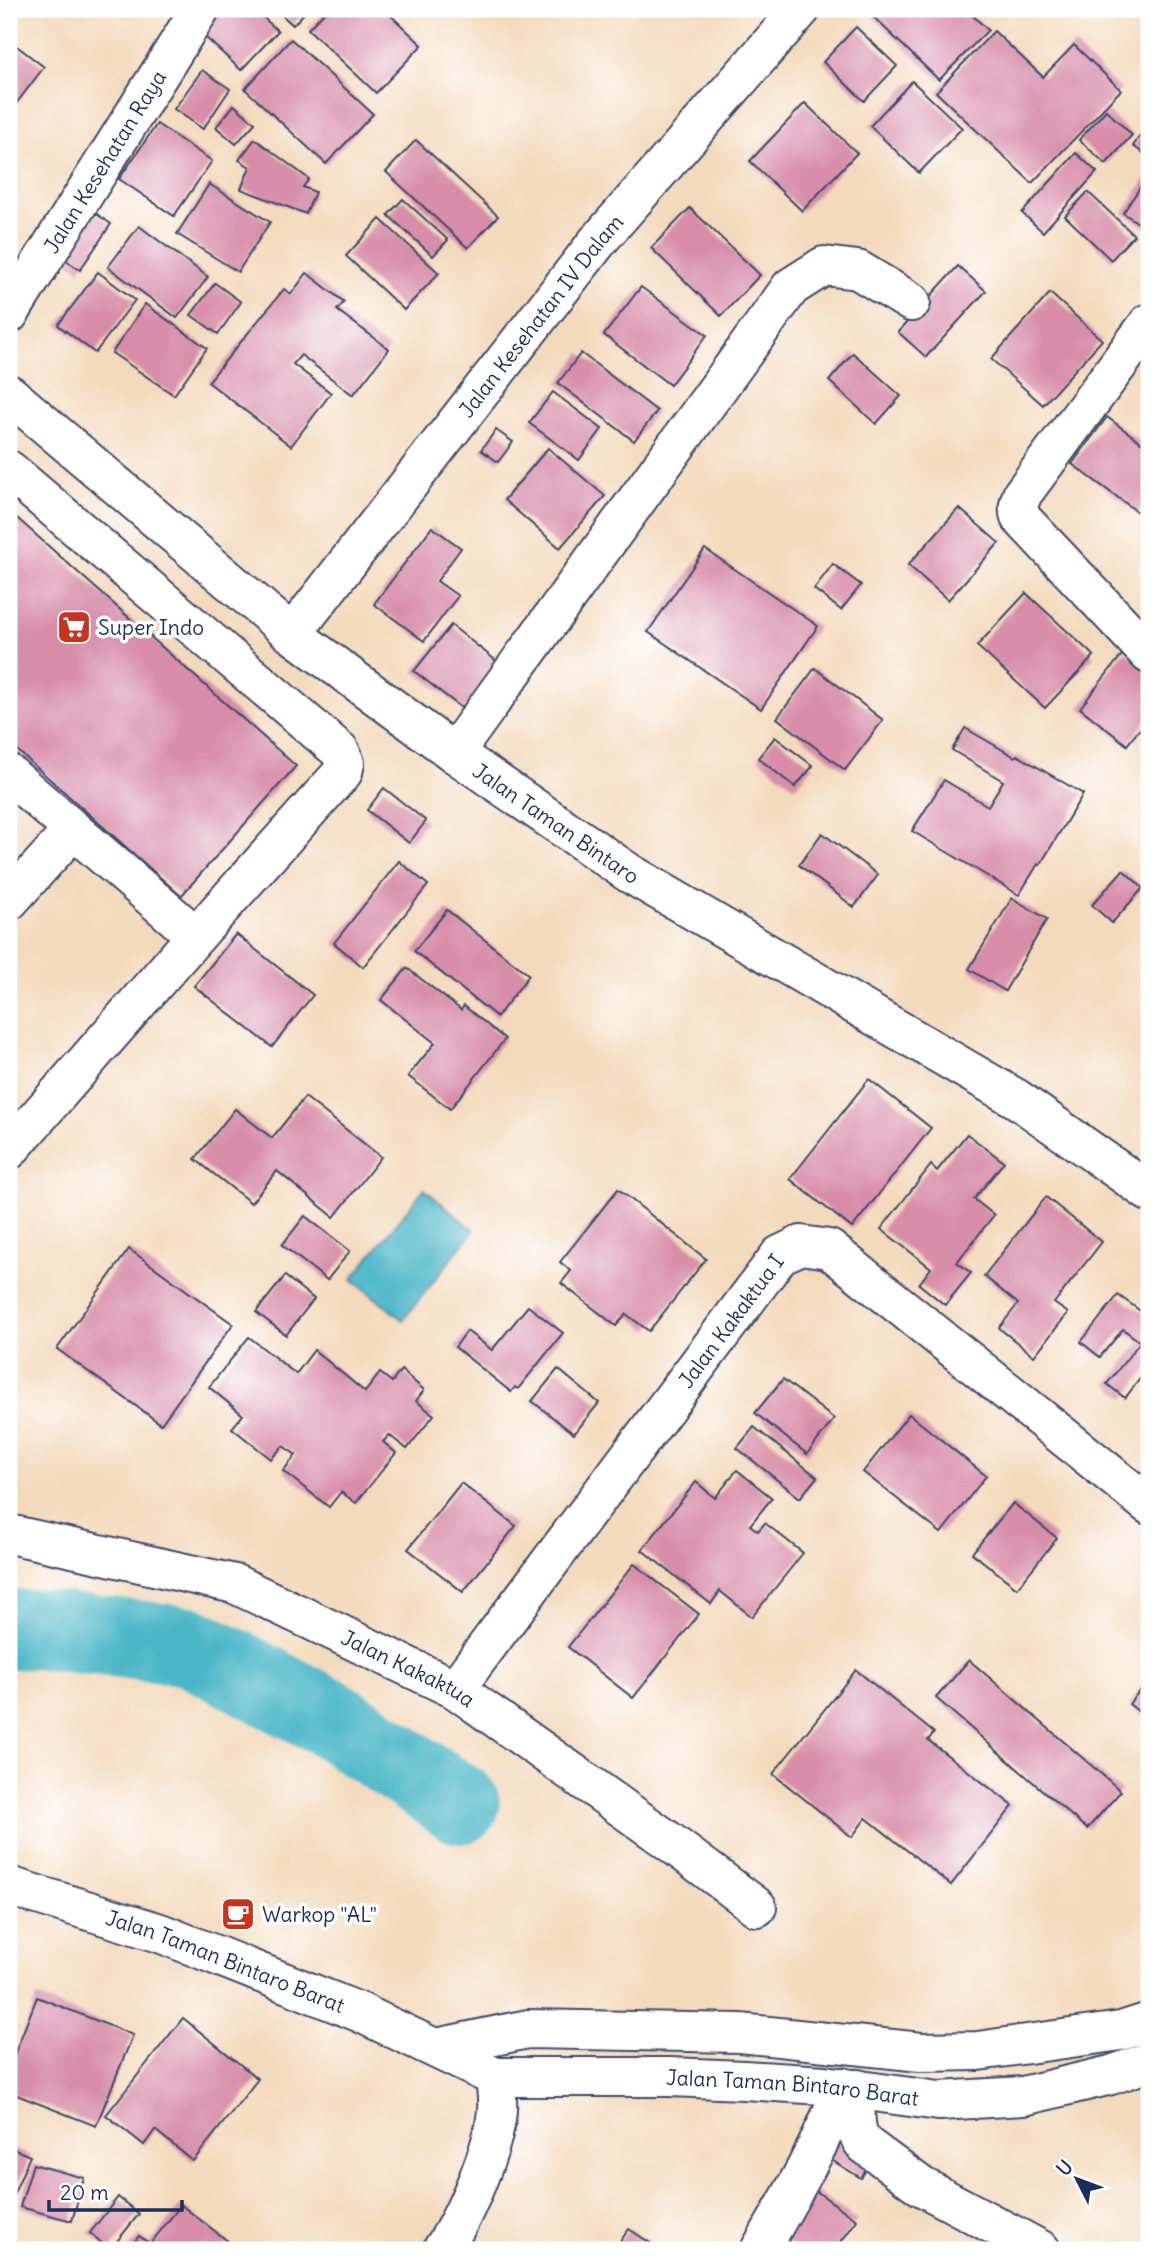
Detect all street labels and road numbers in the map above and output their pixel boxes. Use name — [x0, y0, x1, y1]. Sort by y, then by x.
street label: Jalan Kesehatan Raya — [37, 65, 172, 258]
street label: Jalan Kesehatan IV Dalam — [452, 209, 629, 423]
street label: Jalan Taman Bintaro — [468, 757, 644, 889]
street label: Jalan Kakaktua I — [672, 1249, 790, 1393]
street label: Jalan Kakaktua — [337, 1623, 481, 1713]
street label: Jalan Taman Bintaro Barat — [103, 1903, 349, 2018]
street label: Jalan Taman Bintaro Barat — [666, 2063, 921, 2112]

